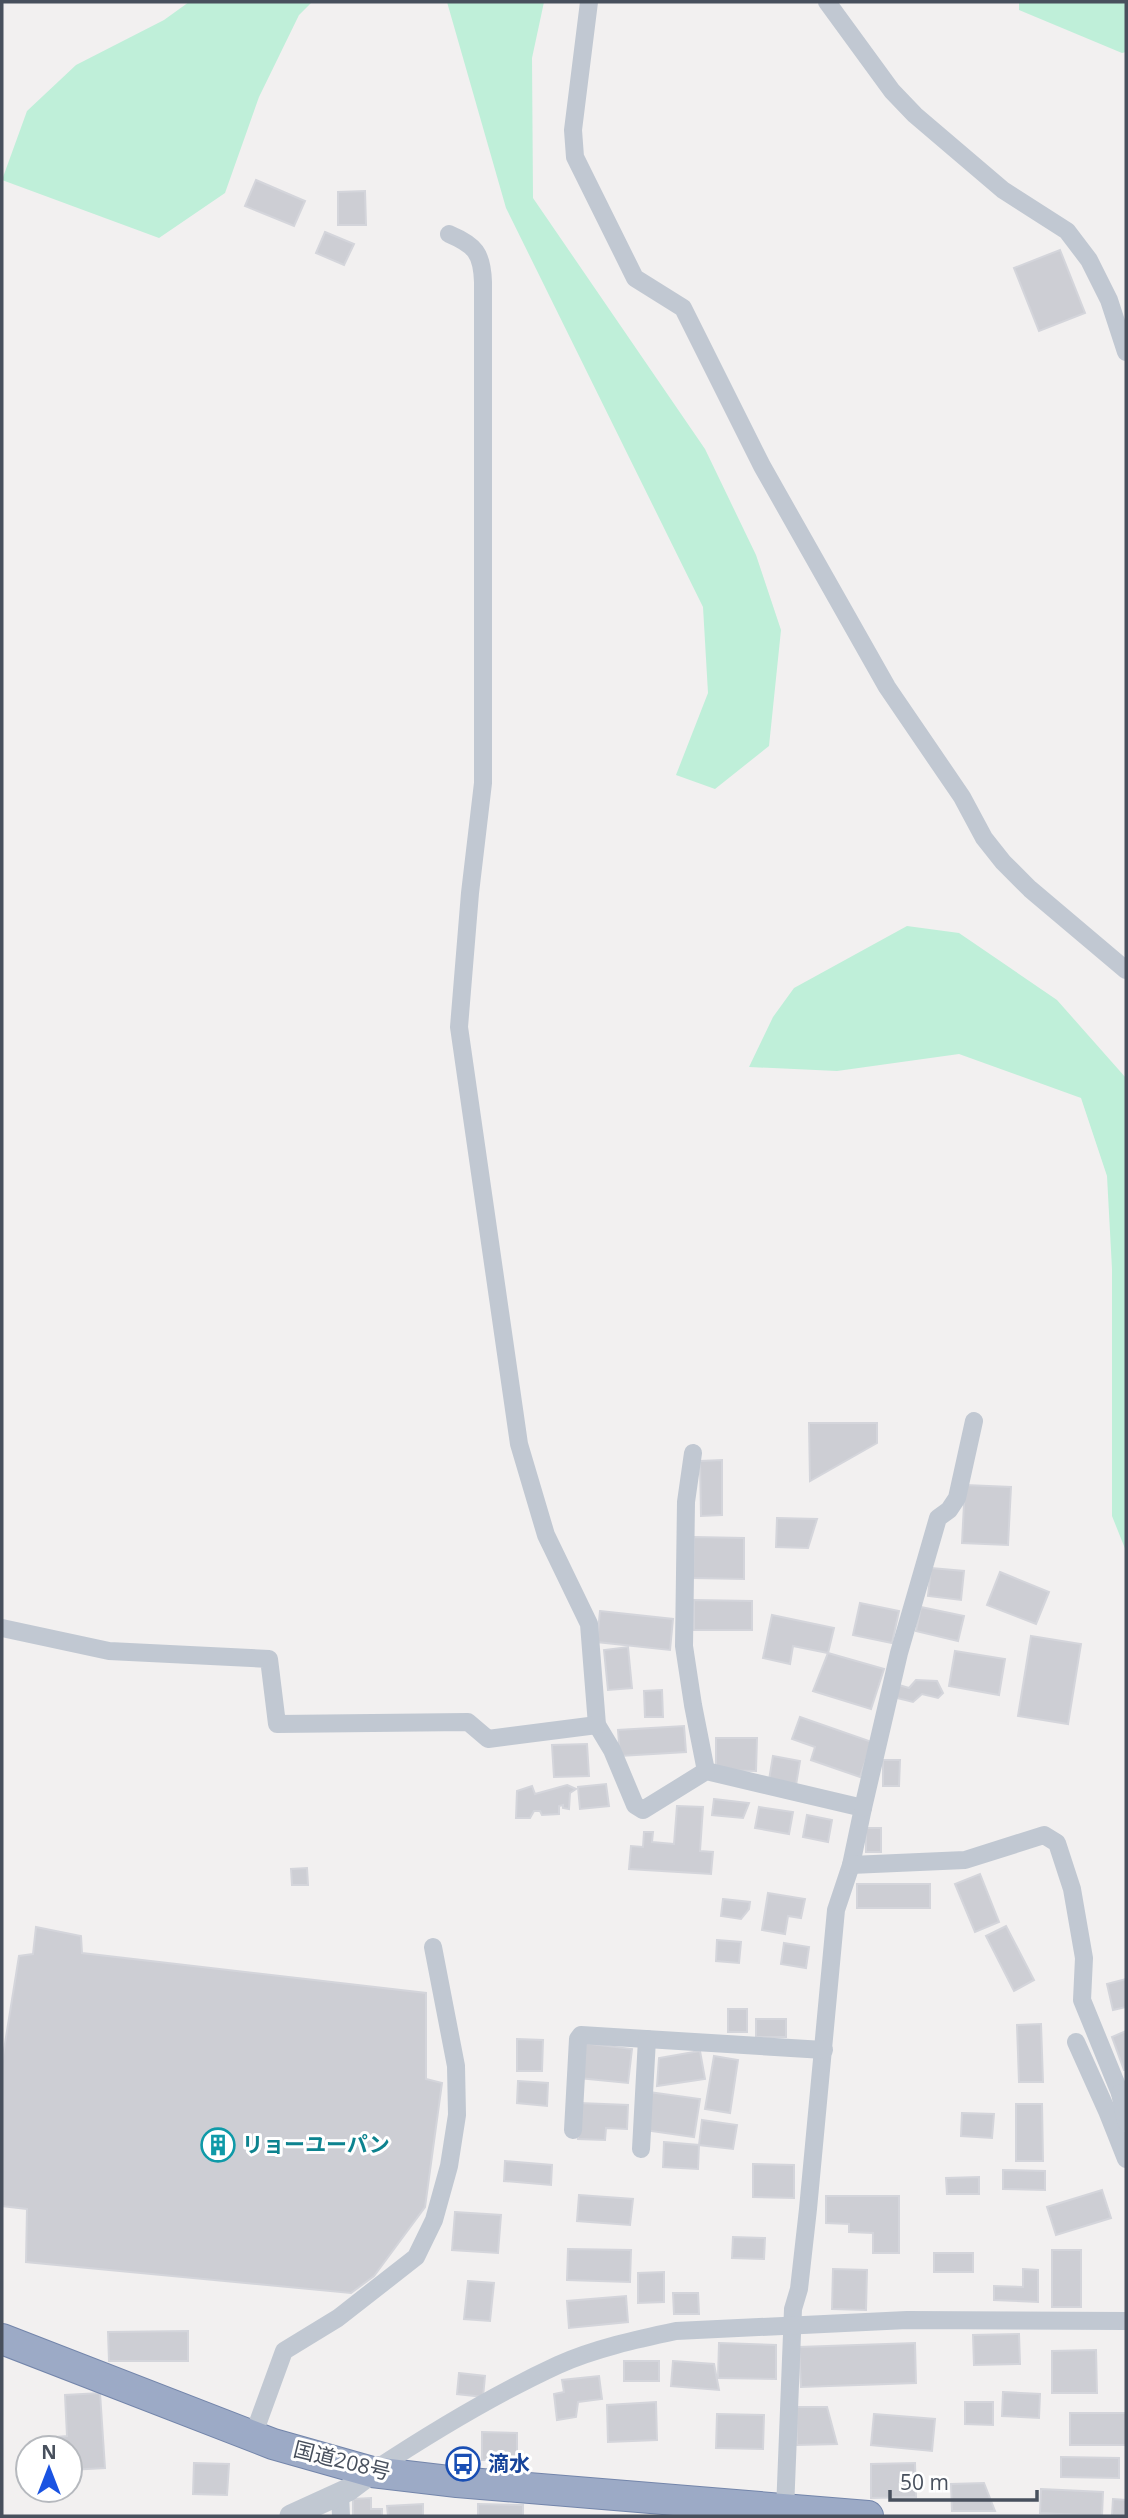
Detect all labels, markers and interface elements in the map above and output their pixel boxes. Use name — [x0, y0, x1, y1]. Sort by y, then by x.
building icon: リョーユーパン — [199, 2126, 237, 2164]
place label: リョーユーパン — [242, 2130, 390, 2158]
north arrow — [14, 2434, 84, 2504]
street label: 国道208号 — [291, 2434, 394, 2486]
text: N — [41, 2439, 57, 2465]
bus stop icon: 滴水 — [444, 2445, 482, 2483]
place label: 滴水 — [488, 2449, 530, 2477]
scale bar — [890, 2458, 1037, 2502]
text: 50 m — [900, 2468, 949, 2496]

